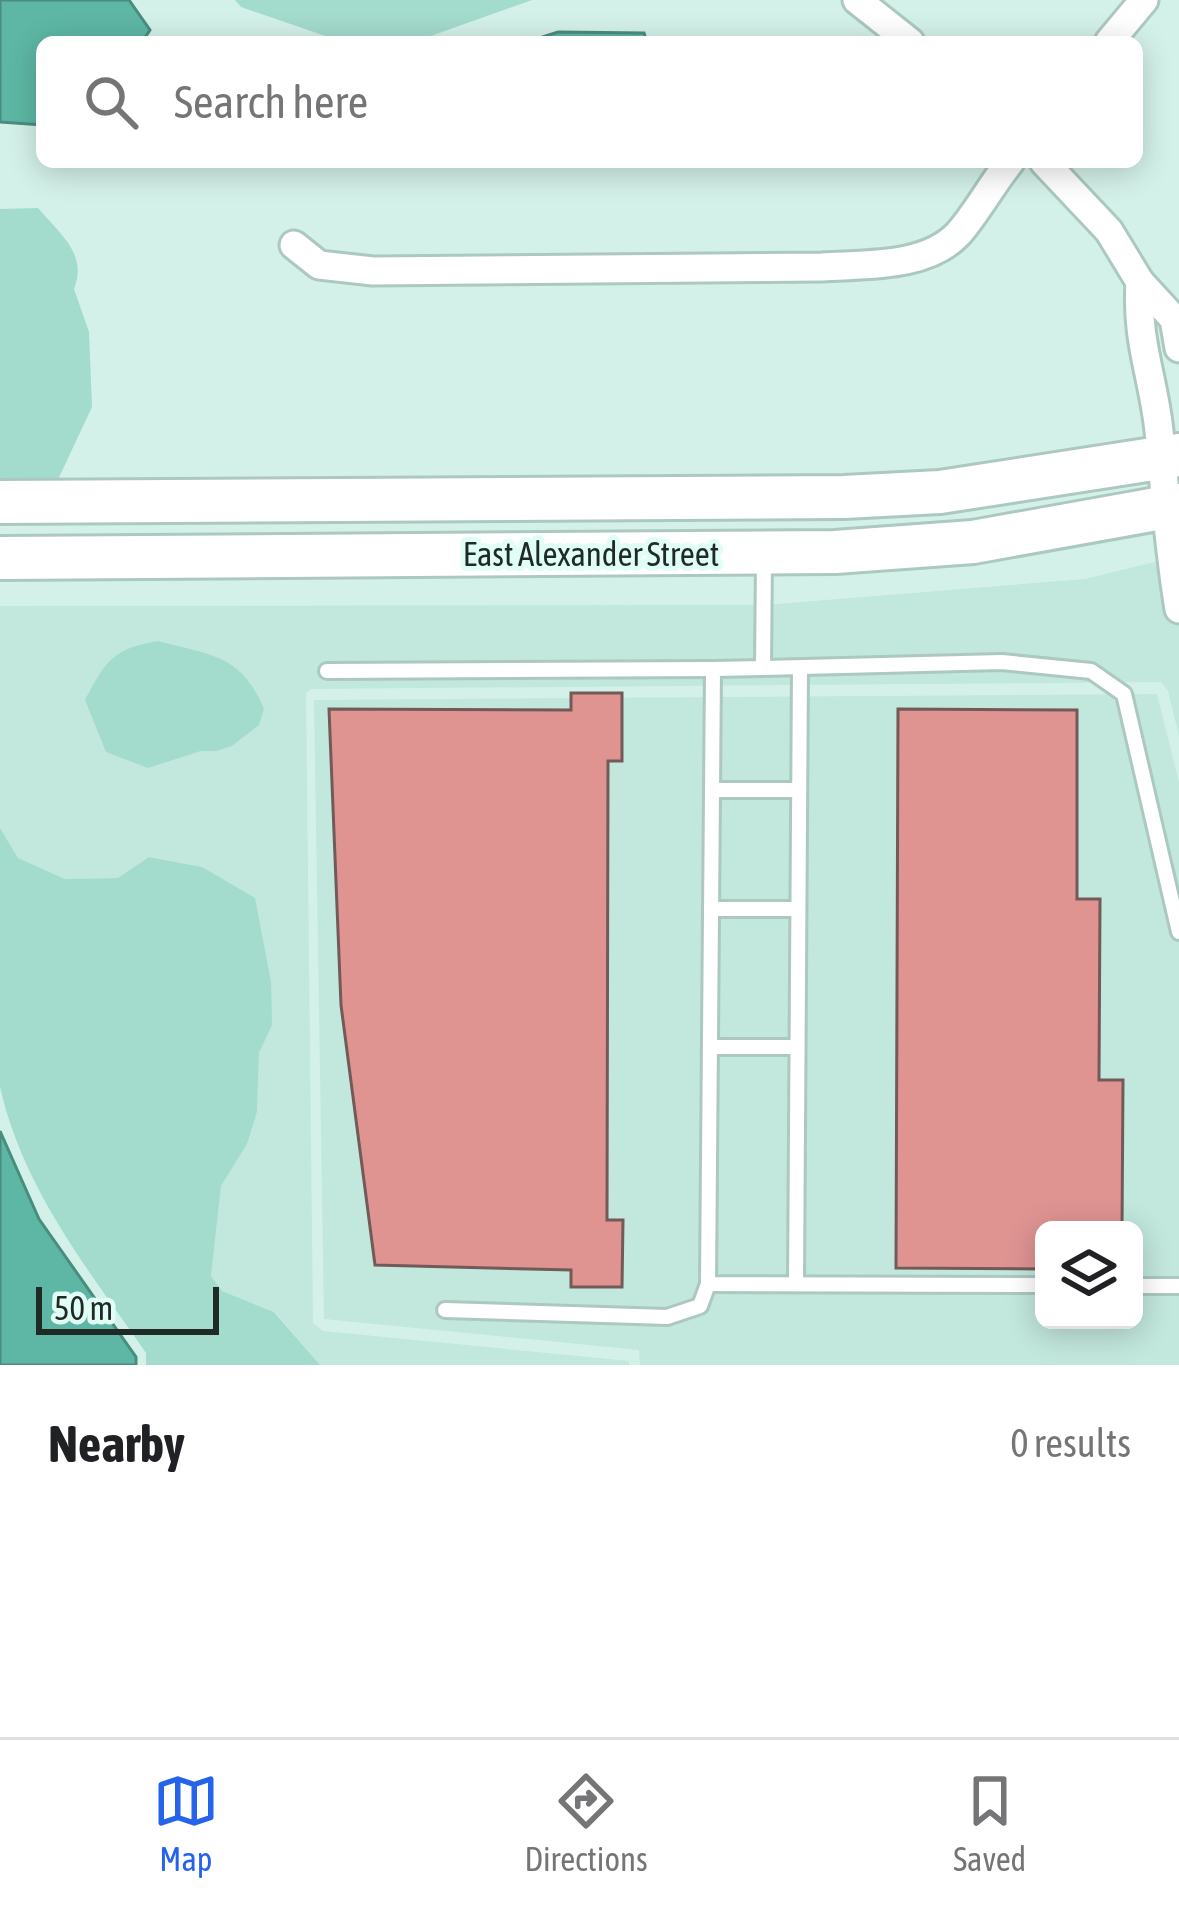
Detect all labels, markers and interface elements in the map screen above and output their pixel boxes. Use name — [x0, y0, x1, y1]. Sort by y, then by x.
search box — [36, 36, 1143, 168]
icon: search — [78, 69, 144, 135]
text: Search here — [174, 76, 368, 128]
street label: East Alexander Street — [463, 535, 719, 573]
map controls — [1035, 1221, 1143, 1329]
button: layers — [1035, 1221, 1143, 1329]
scale bar — [36, 1281, 219, 1334]
text: 50 m — [54, 1289, 113, 1327]
text: Nearby — [48, 1414, 185, 1473]
text: 0 results — [1010, 1421, 1131, 1465]
tab: Map — [153, 1768, 219, 1878]
tab: Directions — [524, 1768, 648, 1878]
tab: Saved — [953, 1768, 1026, 1878]

